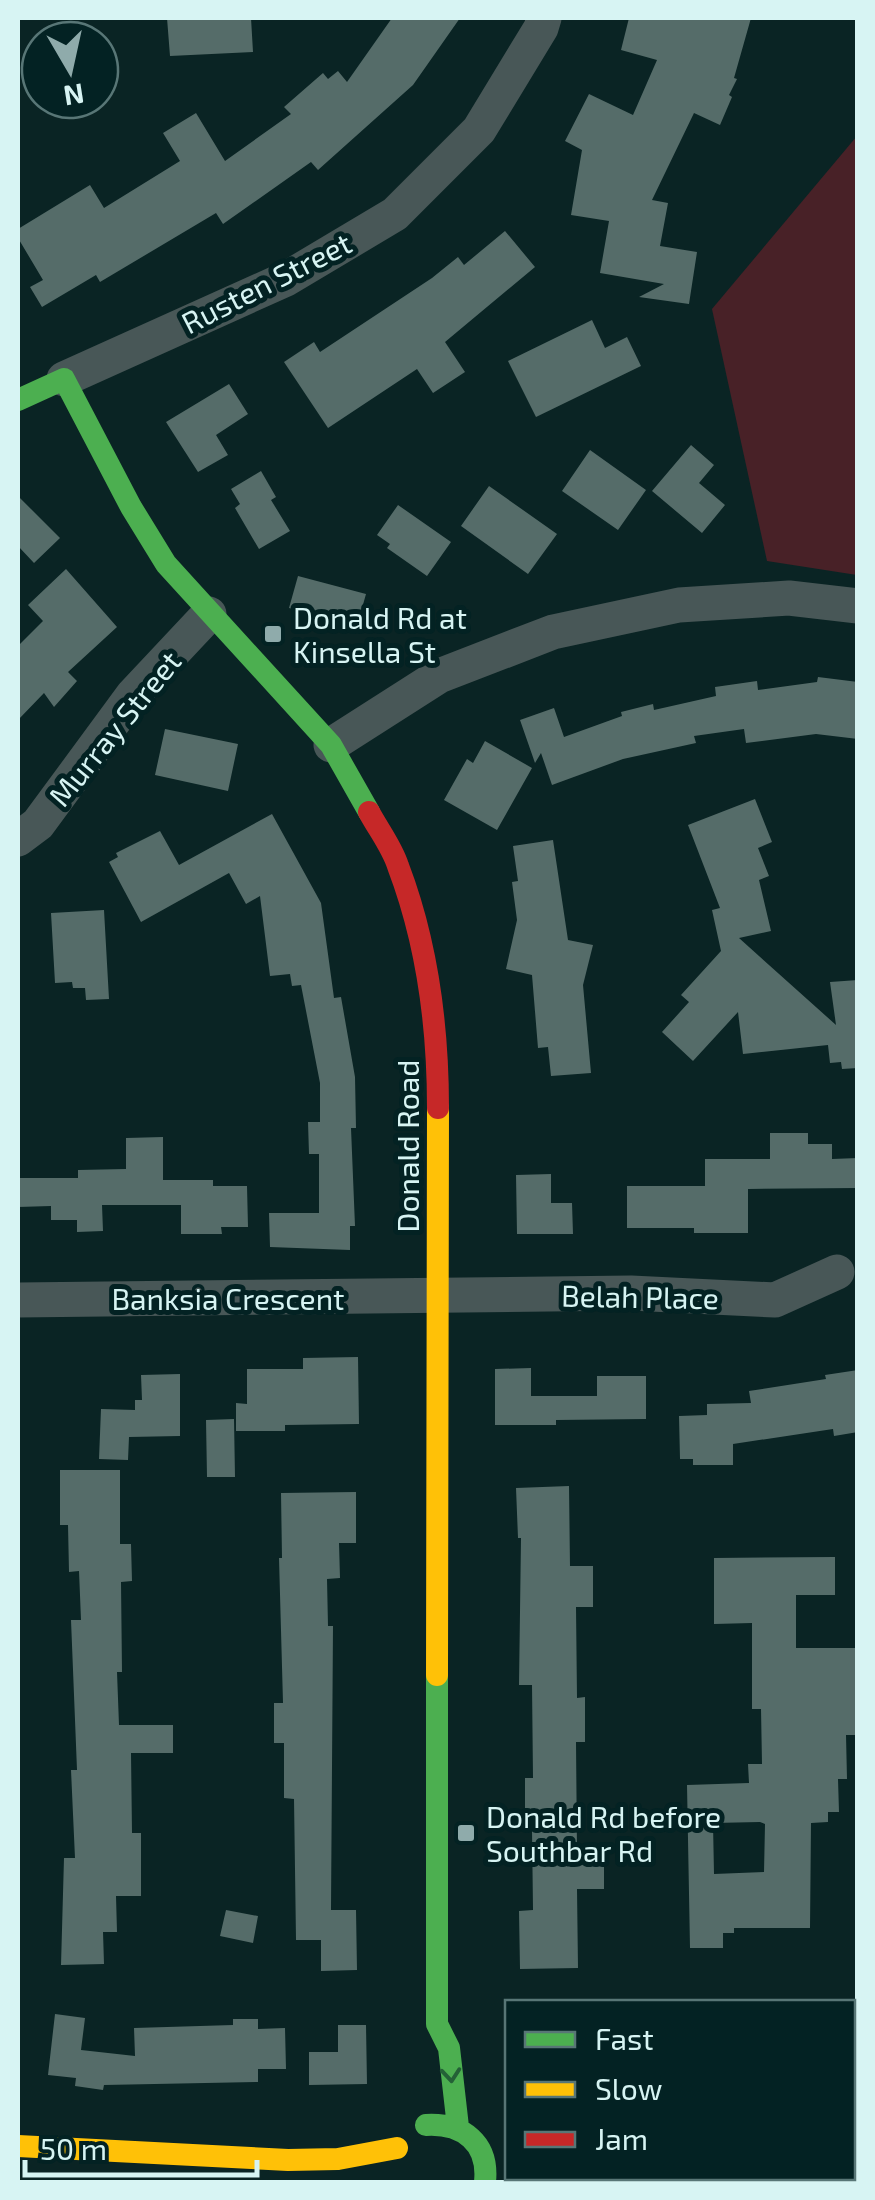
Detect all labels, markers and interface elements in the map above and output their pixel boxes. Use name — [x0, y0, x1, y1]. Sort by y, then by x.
north arrow — [20, 20, 120, 120]
text: N — [61, 77, 87, 114]
street label: Rusten Street — [175, 224, 357, 340]
place label: Donald Rd at Kinsella St — [293, 599, 467, 669]
marker: Donald Rd at Kinsella St — [262, 623, 284, 645]
street label: Murray Street — [40, 643, 188, 813]
street label: Donald Road — [389, 1060, 425, 1232]
street label: Belah Place — [561, 1277, 719, 1315]
street label: Banksia Crescent — [111, 1280, 345, 1316]
place label: Donald Rd before Southbar Rd — [486, 1798, 721, 1868]
marker: Donald Rd before Southbar Rd — [455, 1822, 477, 1844]
legend — [505, 2000, 855, 2180]
text: Fast — [595, 2020, 654, 2056]
one-way arrow — [439, 2067, 461, 2083]
text: Slow — [595, 2070, 662, 2106]
scale bar — [25, 2115, 258, 2177]
text: Jam — [595, 2120, 648, 2156]
text: 50 m — [40, 2130, 107, 2166]

